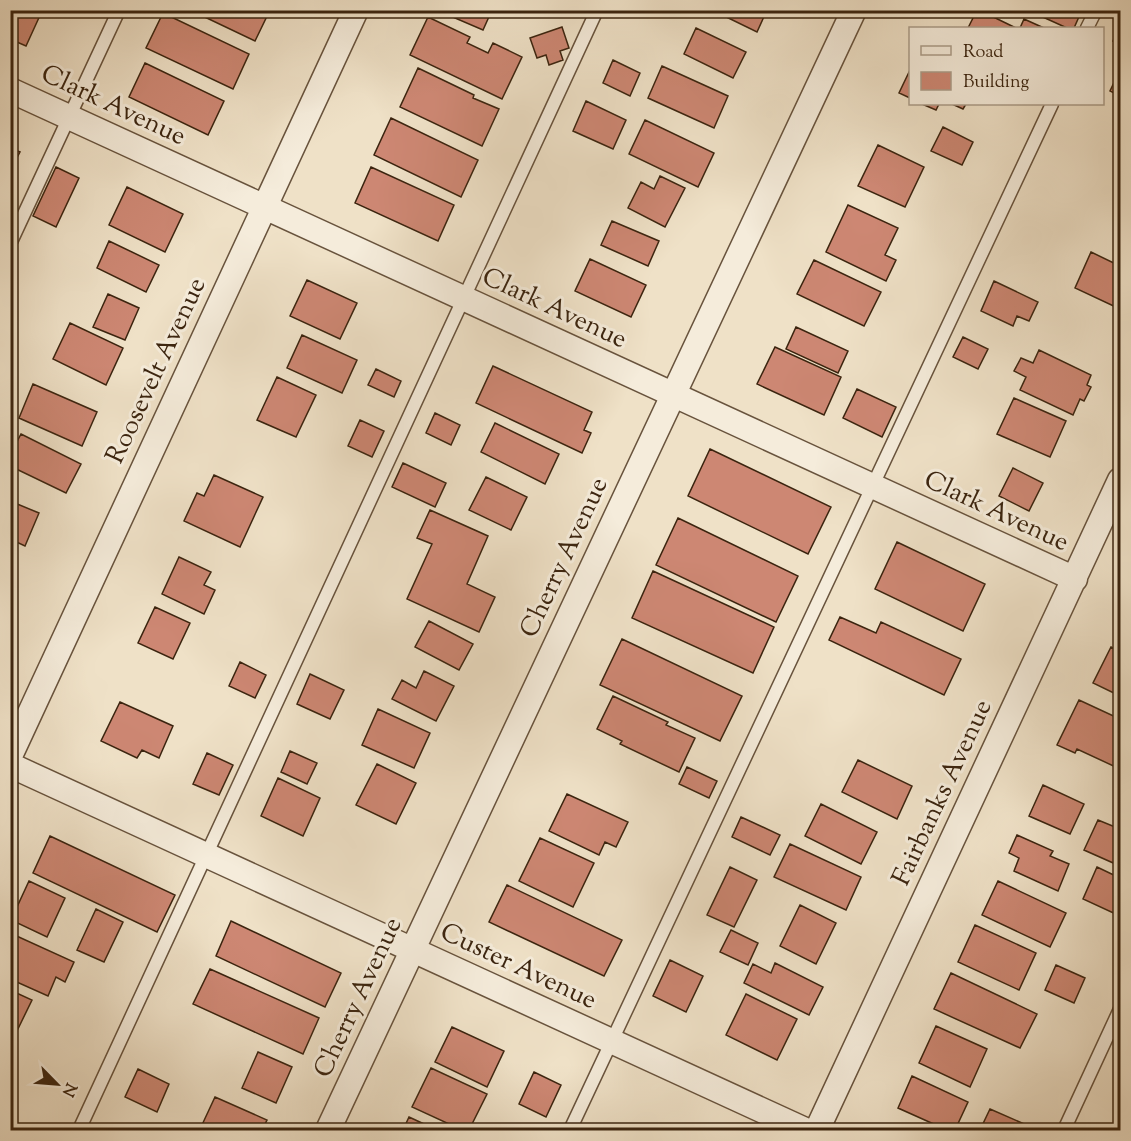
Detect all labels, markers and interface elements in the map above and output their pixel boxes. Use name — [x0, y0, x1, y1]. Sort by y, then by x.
legend — [909, 27, 1104, 105]
text: Road — [963, 40, 1003, 66]
street label: Clark Avenue — [34, 56, 192, 156]
text: Building — [963, 70, 1029, 96]
street label: Clark Avenue — [475, 259, 633, 359]
street label: Roosevelt Avenue — [98, 272, 216, 470]
street label: Clark Avenue — [917, 462, 1075, 562]
street label: Cherry Avenue — [512, 472, 618, 644]
street label: Fairbanks Avenue — [884, 694, 1002, 892]
street label: Cherry Avenue — [306, 912, 412, 1084]
street label: Custer Avenue — [434, 915, 602, 1019]
north arrow — [27, 1054, 87, 1114]
text: N — [55, 1079, 81, 1100]

